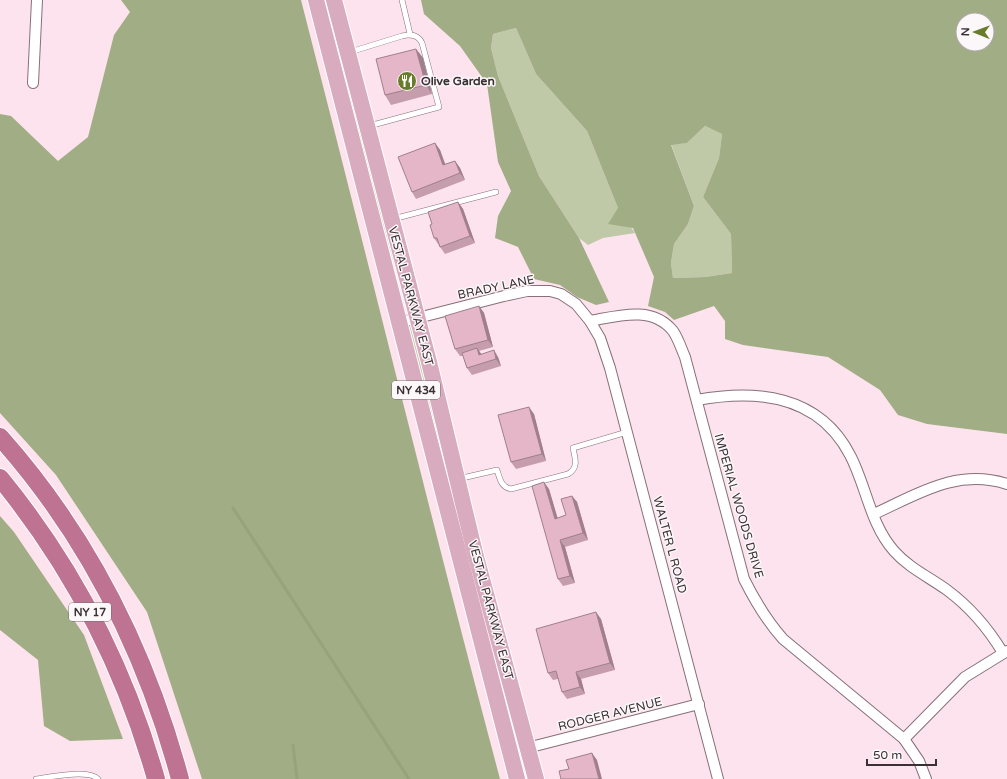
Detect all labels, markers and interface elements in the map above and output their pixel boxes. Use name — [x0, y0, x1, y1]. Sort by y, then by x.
north arrow — [955, 12, 995, 52]
text: N — [959, 27, 972, 36]
restaurant icon: Olive Garden — [396, 70, 418, 92]
place label: Olive Garden — [421, 74, 495, 88]
street label: VESTAL PARKWAY EAST — [386, 225, 437, 368]
street label: BRADY LANE — [456, 272, 536, 302]
road number: NY 434 — [392, 381, 440, 399]
street label: IMPERIAL WOODS DRIVE — [712, 432, 766, 580]
street label: WALTER L ROAD — [650, 495, 690, 595]
street label: VESTAL PARKWAY EAST — [466, 539, 517, 682]
road number: NY 17 — [69, 603, 111, 621]
street label: RODGER AVENUE — [557, 694, 664, 734]
scale bar — [867, 741, 936, 767]
text: 50 m — [873, 748, 902, 762]

